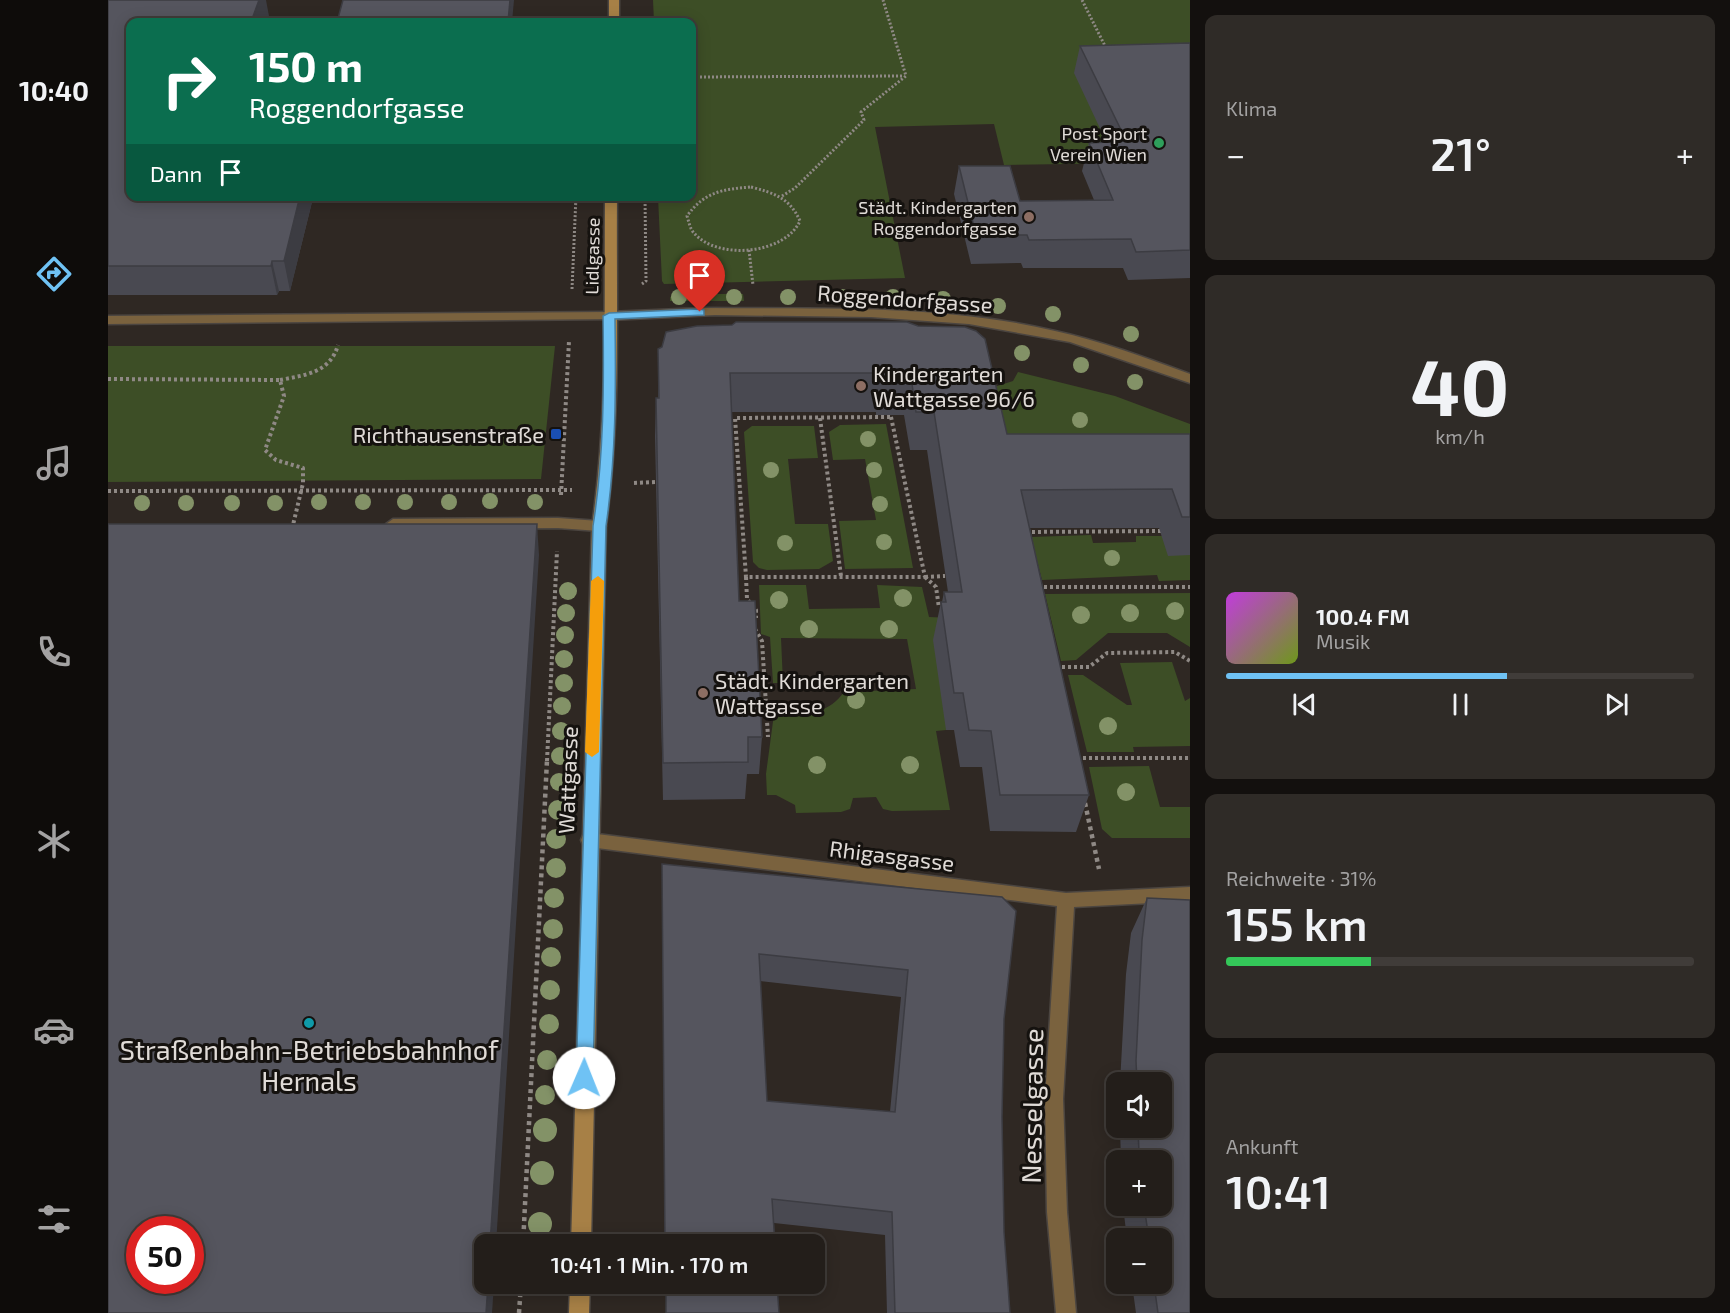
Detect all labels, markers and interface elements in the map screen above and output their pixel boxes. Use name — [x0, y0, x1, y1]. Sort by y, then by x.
text: 150 m — [249, 40, 363, 90]
icon: right — [150, 42, 228, 120]
text: 10:40 — [19, 74, 89, 106]
text: Roggendorfgasse — [249, 91, 465, 123]
text: Klima — [1226, 96, 1277, 120]
place label: Post Sport Verein Wien — [1050, 122, 1147, 165]
text: 21° — [1430, 126, 1491, 180]
text: − — [1226, 134, 1245, 174]
text: + — [1676, 134, 1694, 174]
marker: Post Sport Verein Wien — [1152, 136, 1166, 150]
icon: arrive — [214, 156, 247, 189]
text: Dann — [150, 160, 202, 186]
place label: Städt. Kindergarten Roggendorfgasse — [858, 196, 1017, 239]
marker: Städt. Kindergarten Roggendorfgasse — [1022, 210, 1036, 224]
street label: Lidlgasse — [580, 217, 604, 295]
pin — [674, 250, 725, 312]
icon: directions — [33, 253, 75, 295]
icon: arrive — [683, 259, 716, 292]
street label: Roggendorfgasse — [816, 279, 994, 317]
text: 40 — [1411, 338, 1509, 432]
place label: Kindergarten Wattgasse 96/6 — [873, 360, 1035, 411]
marker: Kindergarten Wattgasse 96/6 — [854, 379, 868, 393]
place label: Richthausenstraße — [353, 421, 544, 447]
text: km/h — [1435, 424, 1485, 448]
marker: Richthausenstraße — [549, 427, 563, 441]
icon: music — [33, 442, 75, 484]
text: 100.4 FM — [1316, 603, 1410, 629]
text: Musik — [1316, 629, 1370, 653]
icon: phone — [33, 631, 75, 673]
place label: Städt. Kindergarten Wattgasse — [715, 667, 909, 718]
marker: Städt. Kindergarten Wattgasse — [696, 686, 710, 700]
icon: previous — [1288, 688, 1321, 721]
icon: pause — [1444, 688, 1477, 721]
icon: next — [1600, 688, 1633, 721]
street label: Wattgasse — [552, 726, 582, 834]
icon: climate — [33, 820, 75, 862]
street label: Rhigasgasse — [828, 834, 956, 876]
text: Reichweite · 31% — [1226, 866, 1376, 890]
text: 155 km — [1226, 896, 1367, 950]
icon: car — [33, 1009, 75, 1051]
marker: Straßenbahn-Betriebsbahnhof Hernals — [302, 1016, 316, 1030]
street label: Nesselgasse — [1014, 1028, 1049, 1184]
place label: Straßenbahn-Betriebsbahnhof Hernals — [120, 1033, 499, 1096]
position arrow — [552, 1046, 616, 1110]
map controls — [1106, 1072, 1172, 1294]
button: sound — [1106, 1072, 1172, 1138]
text: Ankunft — [1226, 1134, 1298, 1158]
button: + — [1106, 1150, 1172, 1216]
text: 10:41 — [1226, 1164, 1331, 1218]
icon: filters — [33, 1198, 75, 1240]
speed limit sign: 50 — [126, 1216, 204, 1294]
button: − — [1106, 1228, 1172, 1294]
text: 10:41 · 1 Min. · 170 m — [551, 1251, 748, 1277]

